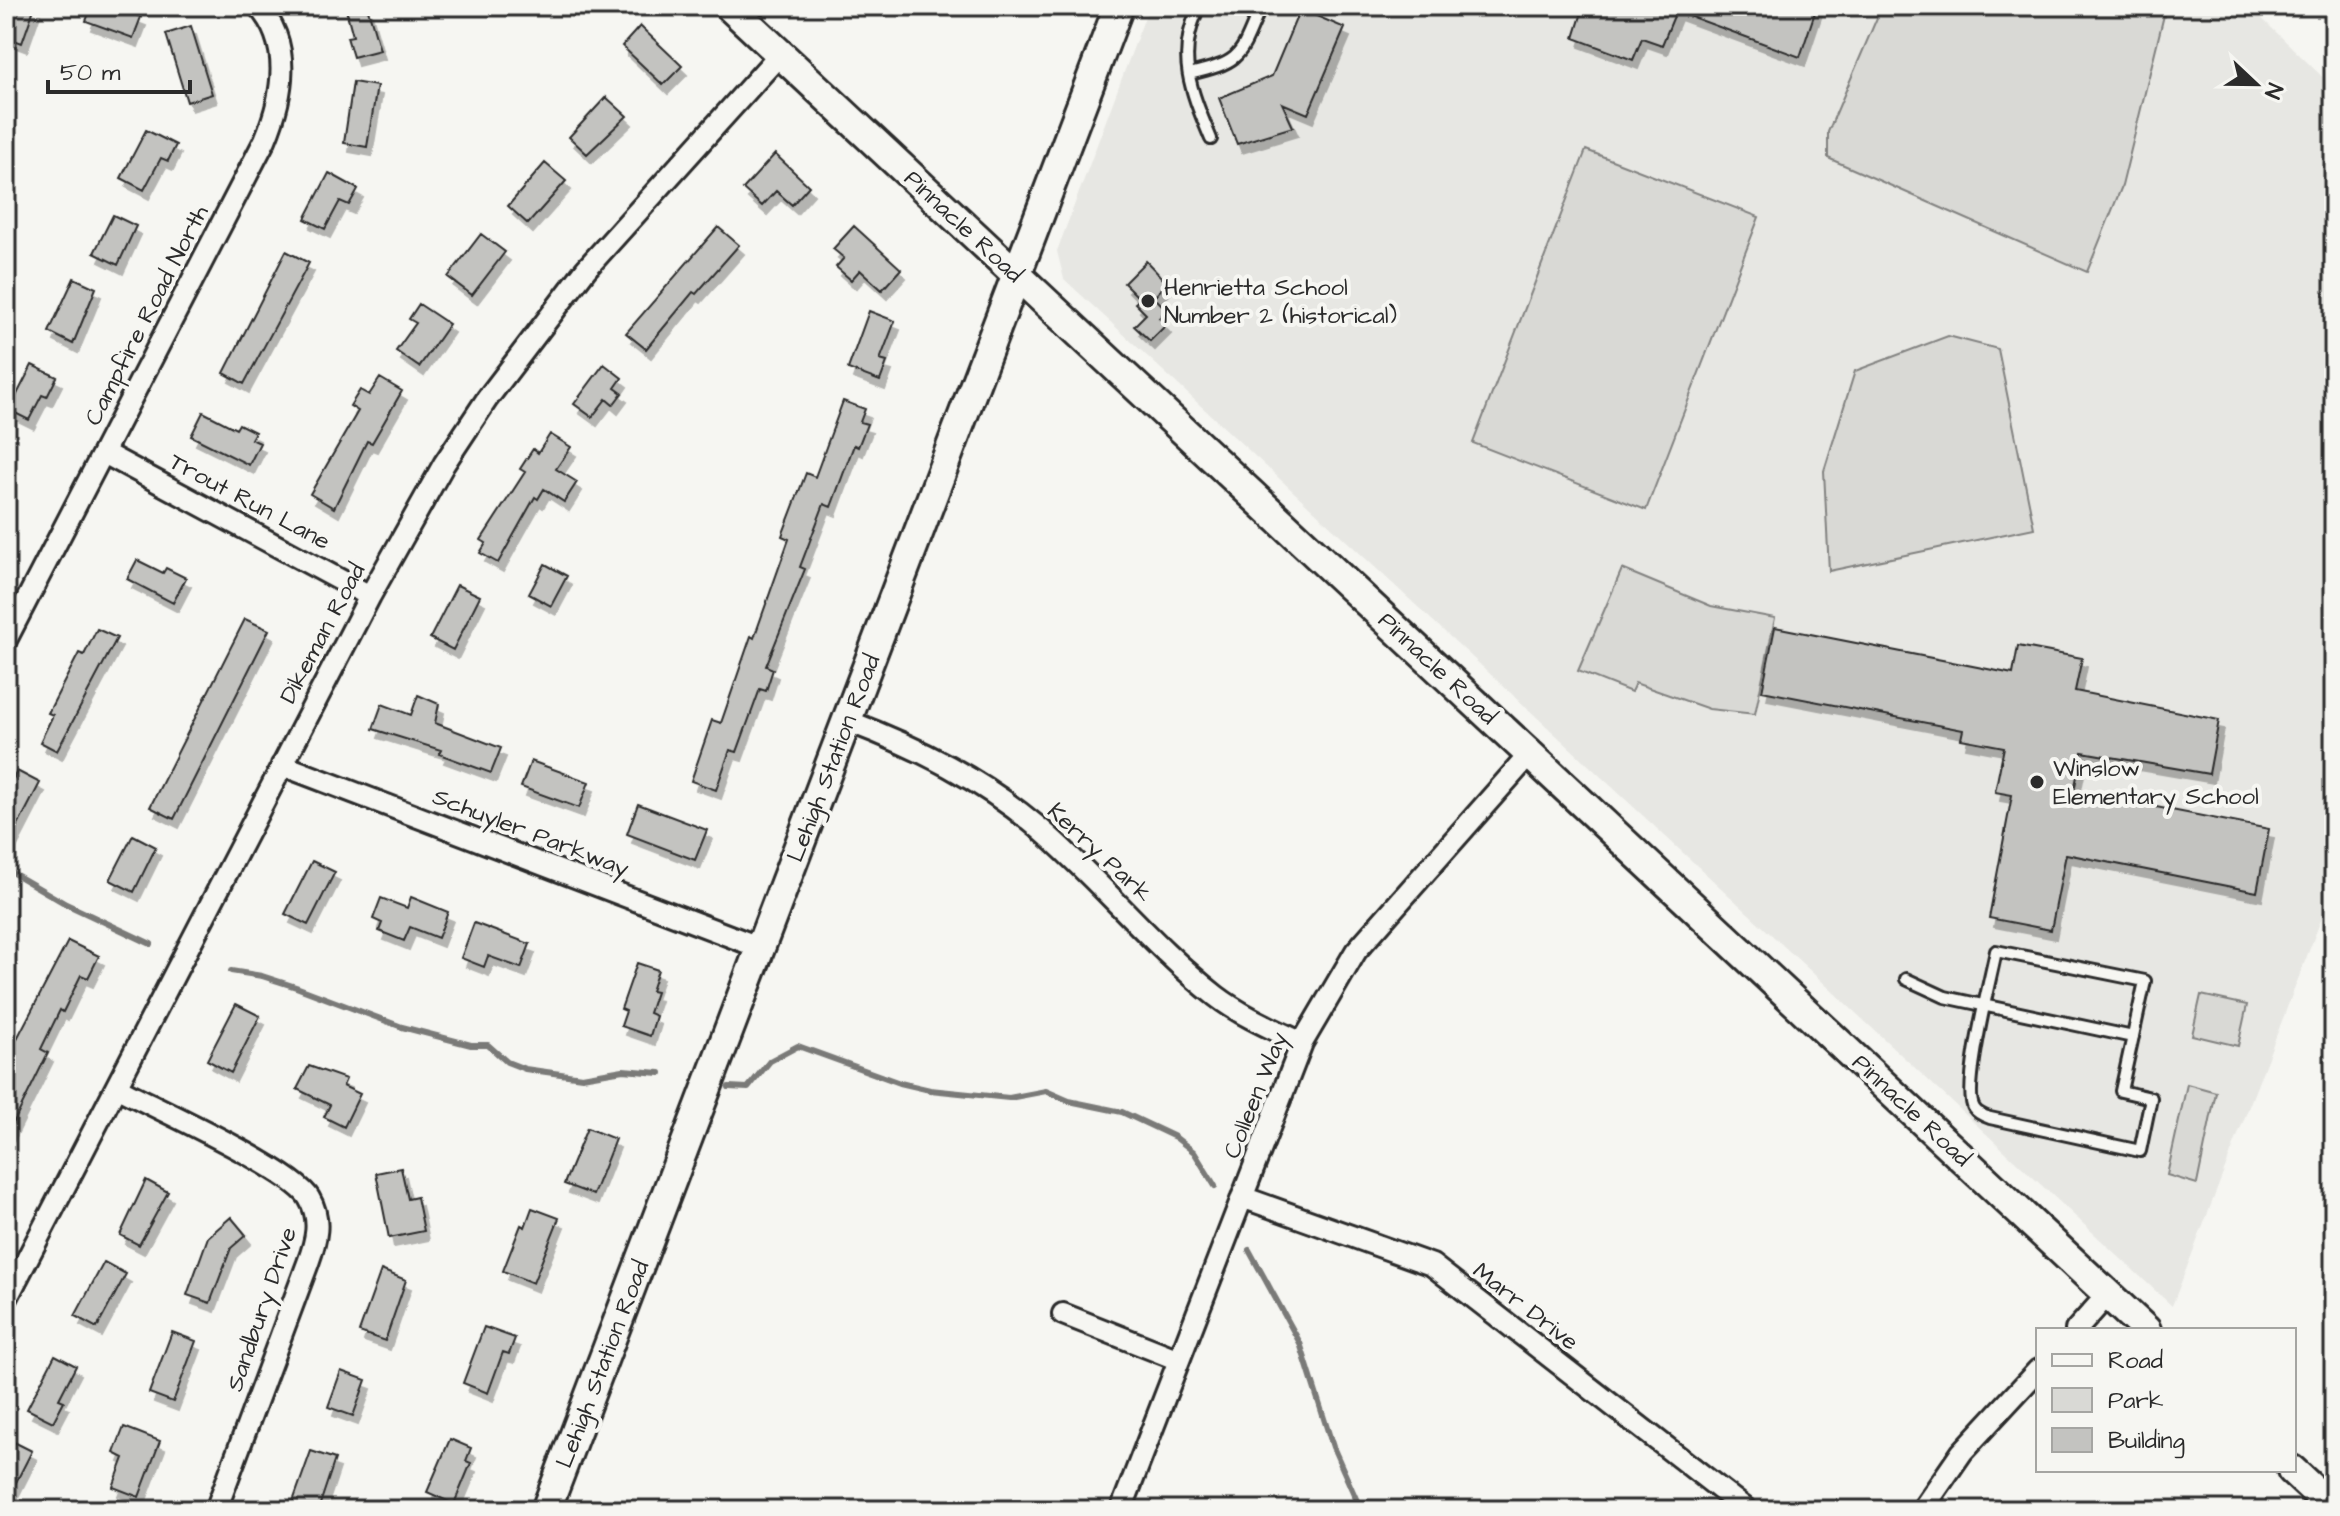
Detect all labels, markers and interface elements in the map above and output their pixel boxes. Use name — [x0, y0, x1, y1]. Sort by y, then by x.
scale bar — [48, 44, 190, 94]
north arrow — [2216, 44, 2296, 124]
text: 50 m — [60, 56, 121, 90]
text: N — [2256, 79, 2290, 103]
street label: Pinnacle Road — [896, 163, 1030, 291]
street label: Campfire Road North — [77, 199, 217, 431]
place label: Henrietta School Number 2 (historical) — [1164, 271, 1397, 333]
marker: Henrietta School Number 2 (historical) — [1139, 292, 1157, 310]
street label: Trout Run Lane — [163, 445, 336, 559]
street label: Dikeman Road — [272, 557, 374, 710]
street label: Pinnacle Road — [1370, 605, 1504, 733]
street label: Lehigh Station Road — [779, 650, 890, 867]
place label: Winslow Elementary School — [2053, 752, 2259, 815]
marker: Winslow Elementary School — [2028, 773, 2046, 791]
street label: Schuyler Parkway — [427, 780, 634, 887]
street label: Kerry Park — [1039, 795, 1159, 911]
street label: Colleen Way — [1215, 1027, 1298, 1164]
street label: Pinnacle Road — [1844, 1047, 1978, 1175]
street label: Sandbury Drive — [218, 1223, 307, 1396]
street label: Marr Drive — [1465, 1255, 1586, 1359]
street label: Lehigh Station Road — [548, 1256, 659, 1473]
legend — [2036, 1328, 2296, 1472]
text: Road — [2108, 1344, 2163, 1378]
text: Park — [2108, 1384, 2164, 1418]
text: Building — [2108, 1424, 2185, 1459]

